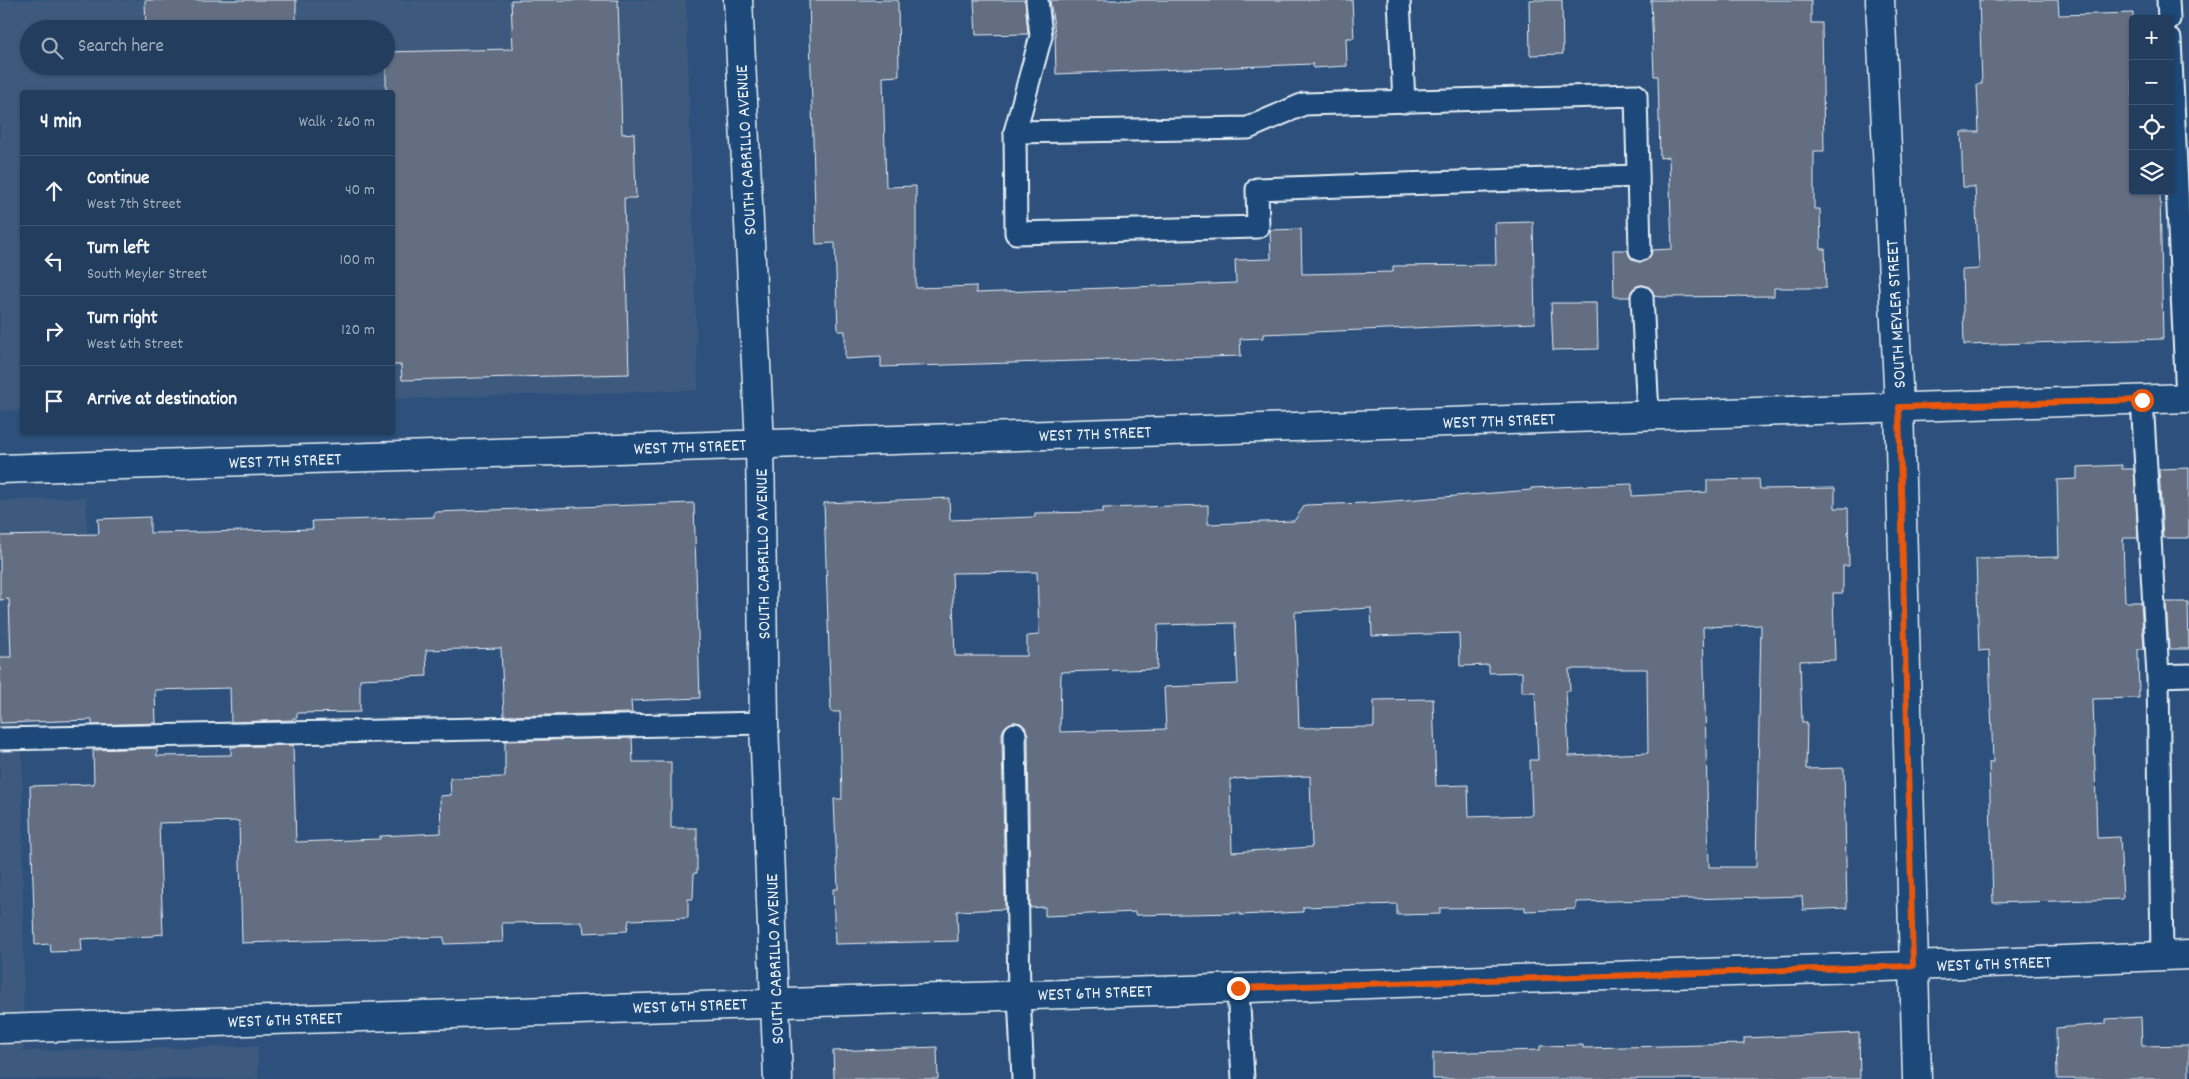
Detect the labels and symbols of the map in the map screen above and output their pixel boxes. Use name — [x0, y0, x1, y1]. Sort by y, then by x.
street label: SOUTH CABRILLO AVENUE — [731, 64, 764, 236]
street label: SOUTH MEYLER STREET — [1881, 239, 1914, 389]
route start — [2131, 389, 2154, 412]
street label: WEST 7TH STREET — [1442, 408, 1556, 437]
street label: WEST 7TH STREET — [1038, 421, 1152, 450]
street label: WEST 7TH STREET — [633, 434, 747, 463]
street label: WEST 7TH STREET — [228, 448, 342, 477]
street label: SOUTH CABRILLO AVENUE — [751, 468, 778, 639]
street label: SOUTH CABRILLO AVENUE — [761, 873, 792, 1045]
street label: WEST 6TH STREET — [1936, 951, 2052, 980]
route end — [1227, 977, 1250, 1000]
street label: WEST 6TH STREET — [1037, 980, 1153, 1009]
street label: WEST 6TH STREET — [632, 993, 748, 1022]
street label: WEST 6TH STREET — [227, 1007, 343, 1036]

